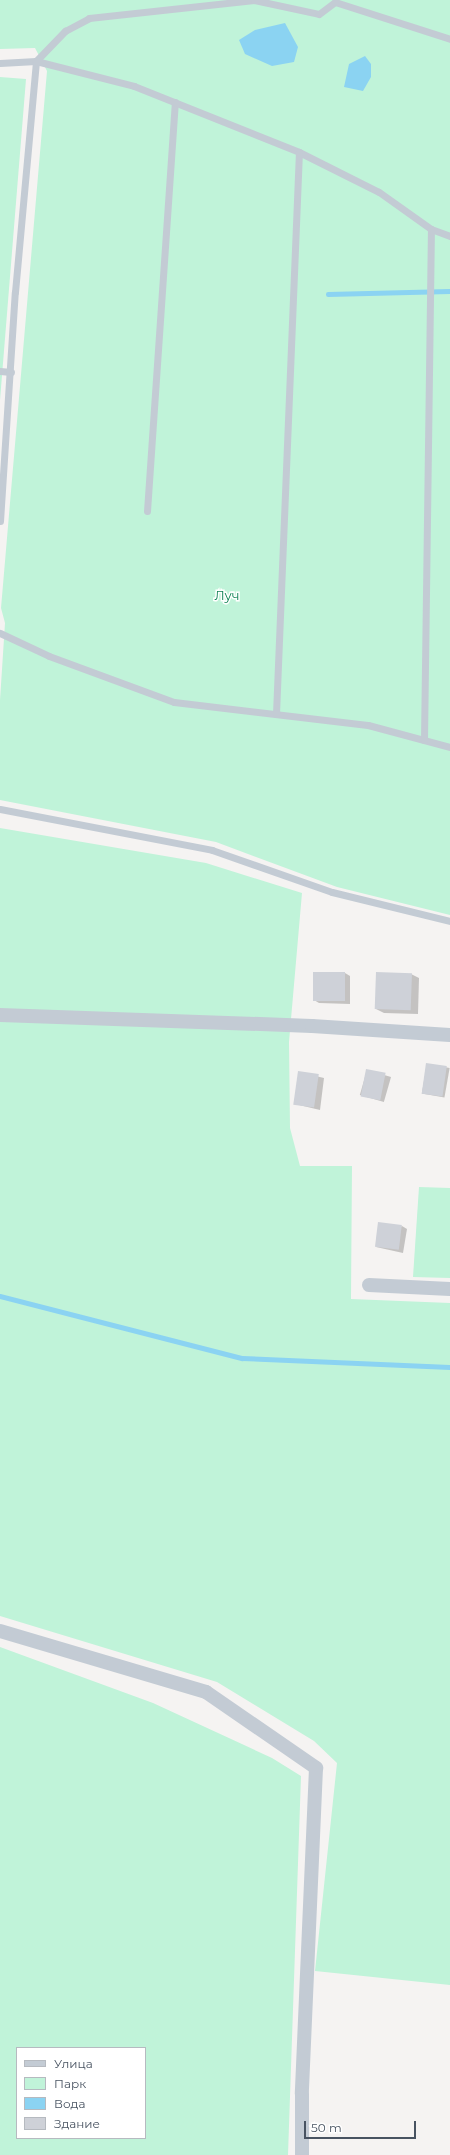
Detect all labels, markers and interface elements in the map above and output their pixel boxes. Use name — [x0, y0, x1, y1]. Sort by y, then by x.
park label: Луч — [214, 587, 240, 603]
legend — [16, 2047, 146, 2139]
text: Улица — [54, 2056, 93, 2071]
text: Парк — [54, 2076, 86, 2091]
text: Вода — [54, 2096, 85, 2111]
scale bar — [306, 2113, 418, 2139]
text: Здание — [54, 2116, 100, 2131]
text: 50 m — [311, 2120, 342, 2135]

